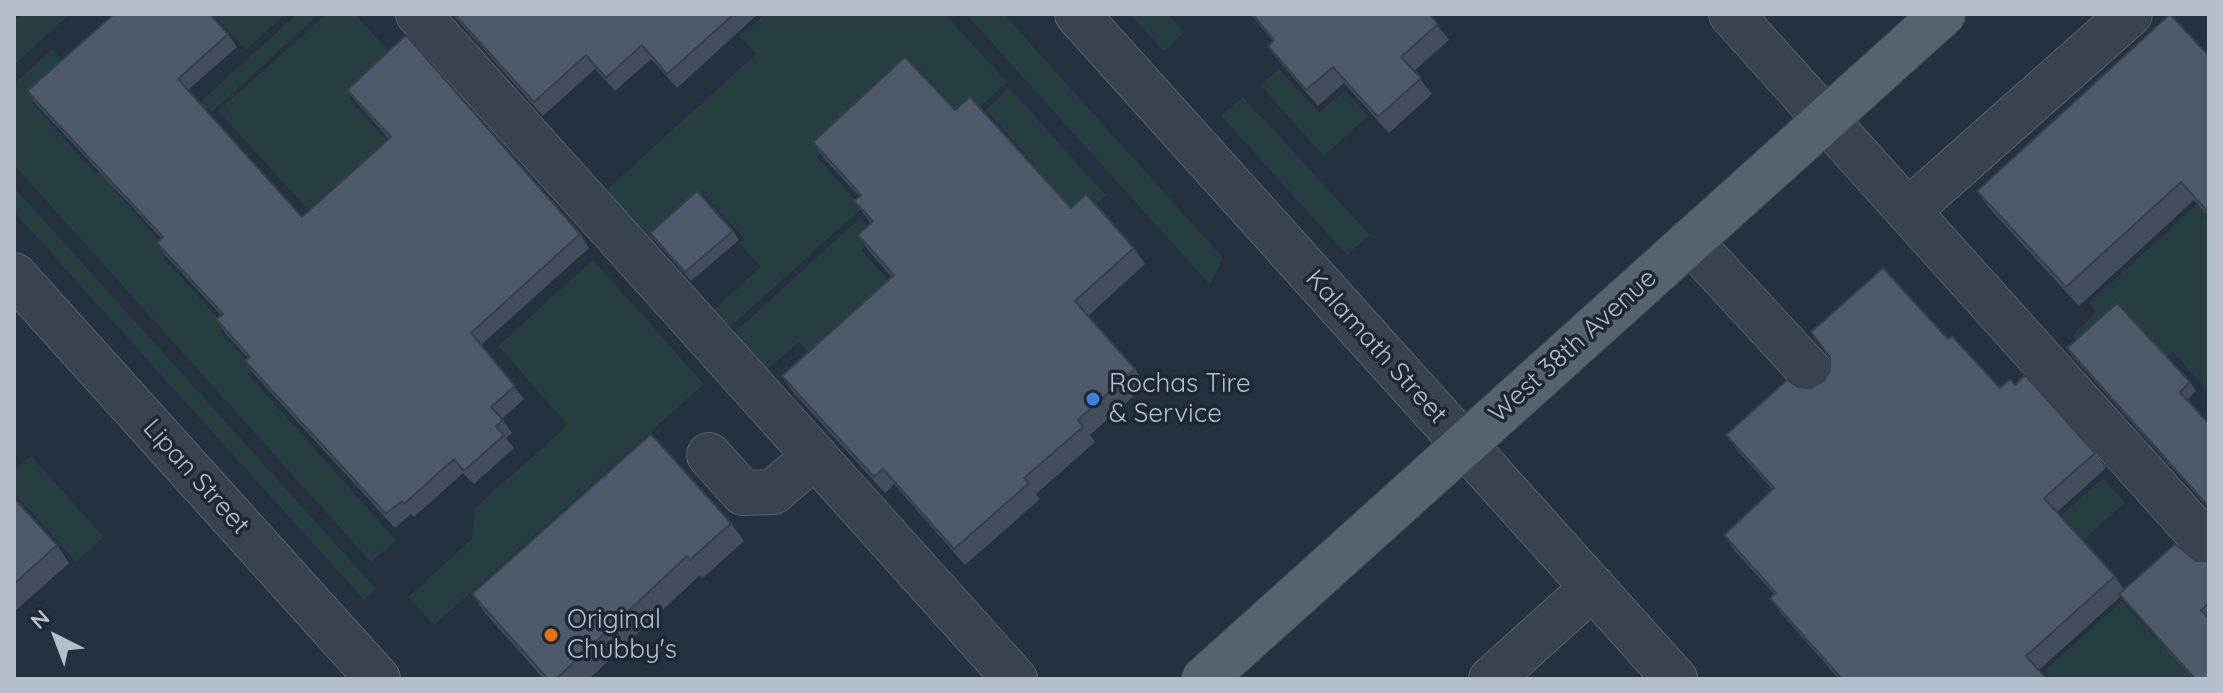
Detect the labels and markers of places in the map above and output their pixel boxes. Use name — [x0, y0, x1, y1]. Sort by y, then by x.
place label: Rochas Tire & Service — [1109, 368, 1251, 430]
marker: Rochas Tire & Service — [1084, 390, 1102, 408]
place label: Original Chubby's — [567, 604, 677, 666]
marker: Original Chubby's — [542, 626, 560, 644]

